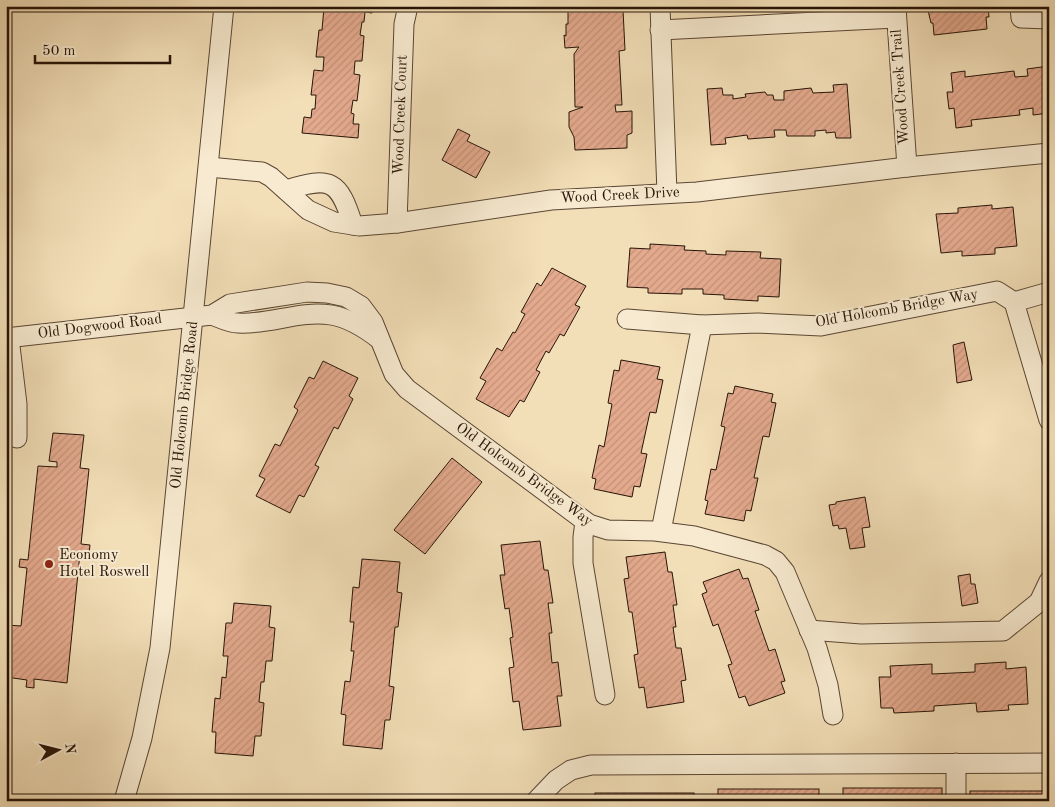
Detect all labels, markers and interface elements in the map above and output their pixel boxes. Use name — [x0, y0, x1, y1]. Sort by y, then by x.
street label: Wood Creek Trail — [889, 29, 913, 145]
scale bar — [35, 32, 170, 64]
text: 50 m — [42, 44, 76, 59]
street label: Wood Creek Court — [391, 55, 411, 175]
street label: Wood Creek Drive — [560, 185, 680, 207]
street label: Old Holcomb Bridge Way — [814, 287, 980, 331]
street label: Old Dogwood Road — [37, 312, 163, 342]
street label: Old Holcomb Bridge Road — [169, 320, 201, 490]
street label: Old Holcomb Bridge Way — [453, 420, 595, 530]
place label: Economy Hotel Roswell — [59, 548, 149, 580]
marker: Economy Hotel Roswell — [43, 558, 55, 570]
north arrow — [32, 724, 82, 774]
text: N — [62, 742, 78, 755]

